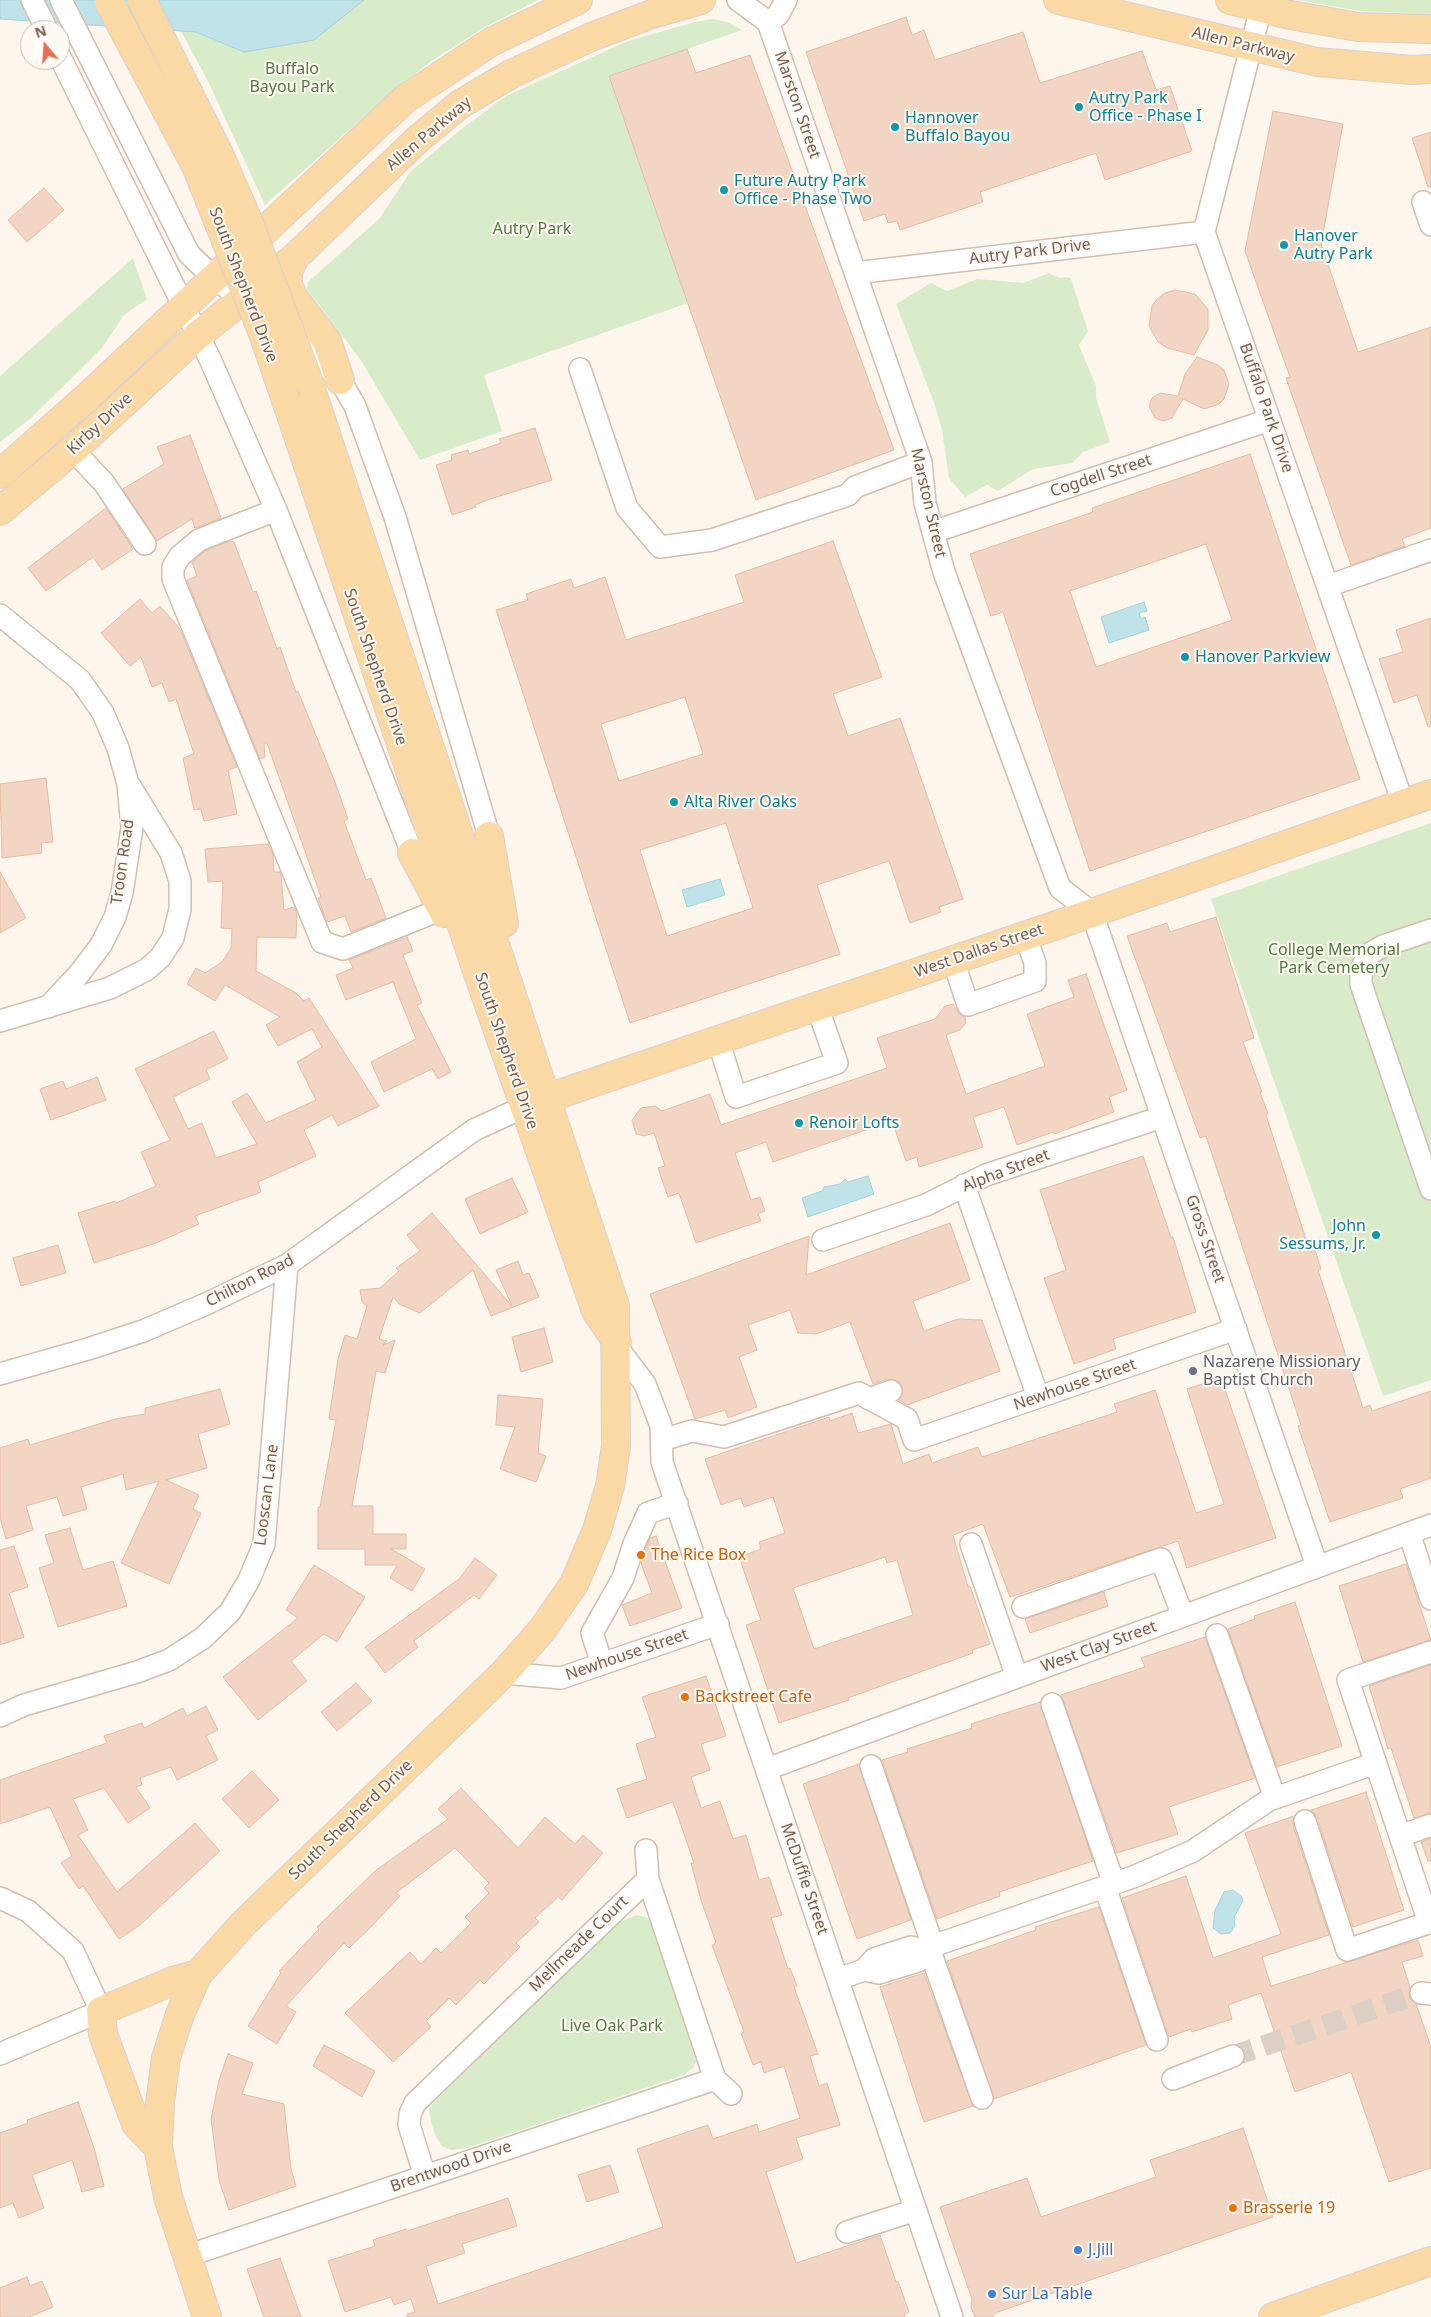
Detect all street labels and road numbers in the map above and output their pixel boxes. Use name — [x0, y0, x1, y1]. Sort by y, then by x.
street label: Allen Parkway — [1190, 23, 1296, 67]
street label: Marston Street — [770, 49, 824, 161]
street label: Allen Parkway — [383, 93, 475, 175]
street label: South Shepherd Drive — [205, 205, 281, 365]
street label: Autry Park Drive — [968, 235, 1092, 269]
street label: Buffalo Park Drive — [1235, 341, 1297, 475]
street label: Kirby Drive — [63, 389, 137, 459]
street label: Marston Street — [906, 446, 950, 560]
street label: Cogdell Street — [1048, 451, 1154, 501]
street label: South Shepherd Drive — [339, 586, 411, 748]
street label: Troon Road — [107, 818, 139, 906]
street label: West Dallas Street — [912, 920, 1046, 982]
street label: South Shepherd Drive — [470, 970, 542, 1132]
street label: Alpha Street — [960, 1146, 1052, 1196]
street label: Gross Street — [1181, 1192, 1229, 1286]
street label: Chilton Road — [203, 1251, 297, 1311]
street label: Newhouse Street — [1011, 1355, 1139, 1415]
street label: Looscan Lane — [251, 1443, 283, 1547]
street label: West Clay Street — [1039, 1617, 1159, 1677]
street label: Newhouse Street — [563, 1625, 691, 1685]
street label: South Shepherd Drive — [285, 1756, 417, 1884]
street label: McDuffie Street — [776, 1821, 832, 1937]
street label: Mellmeade Court — [526, 1892, 632, 1996]
street label: Brentwood Drive — [388, 2137, 514, 2197]

